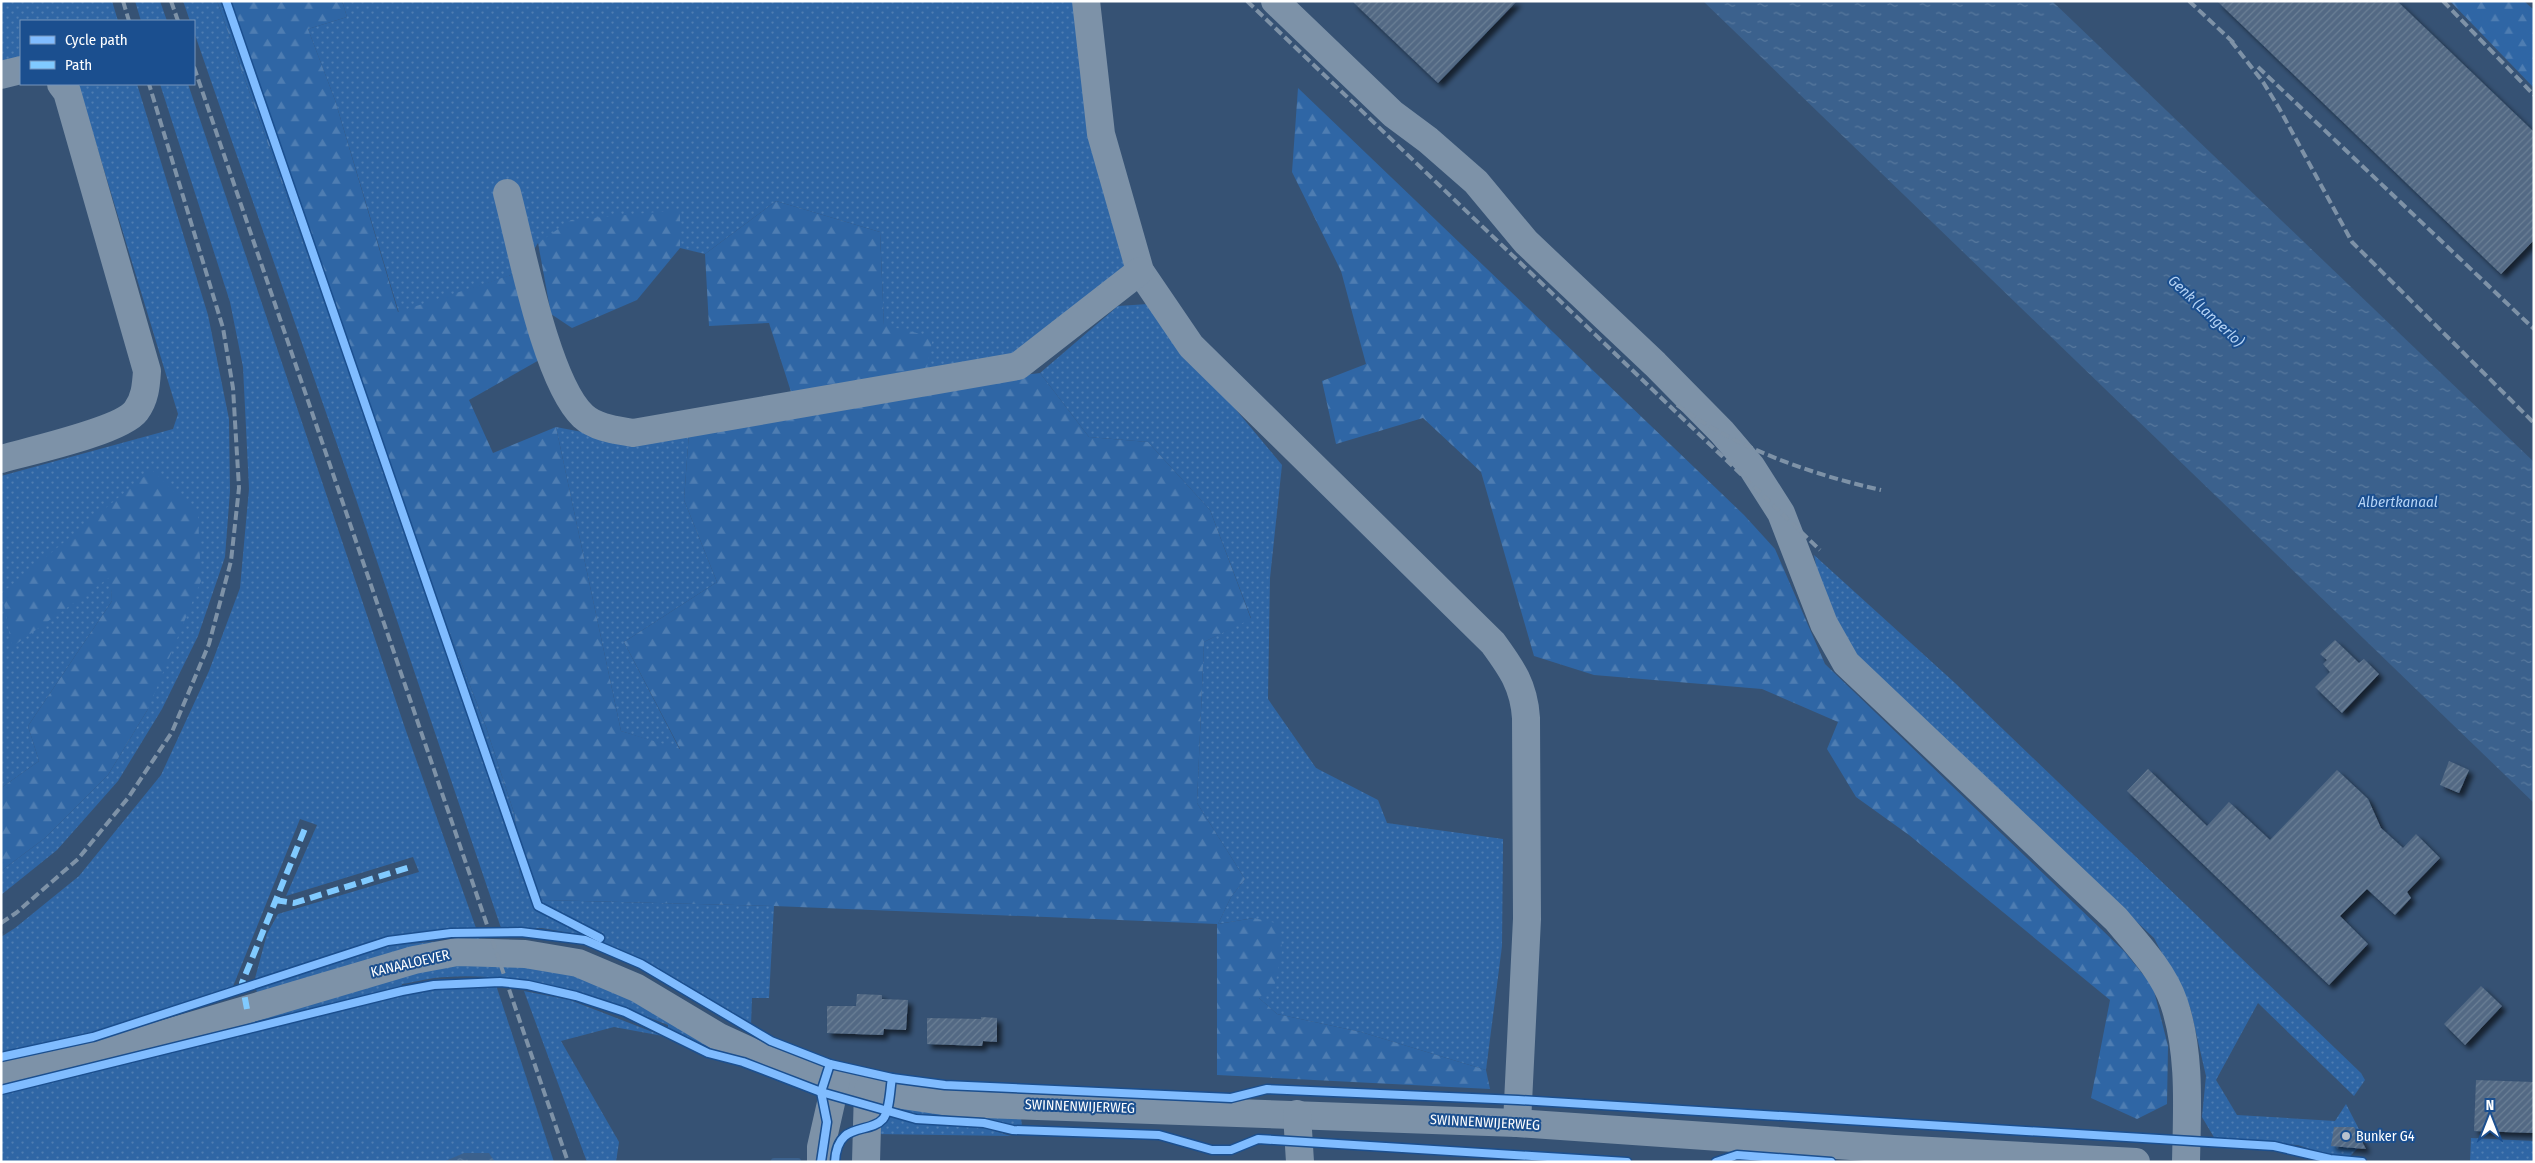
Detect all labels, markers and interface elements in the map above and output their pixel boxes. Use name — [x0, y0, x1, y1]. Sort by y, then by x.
legend — [20, 20, 195, 85]
text: Cycle path — [65, 31, 128, 49]
text: Path — [65, 56, 92, 74]
water label: Genk (Langerlo) — [2164, 271, 2248, 351]
water label: Albertkanaal — [2357, 493, 2438, 511]
street label: KANAALOEVER — [369, 946, 451, 981]
north arrow — [2465, 1093, 2515, 1143]
street label: SWINNENWIJERWEG — [1025, 1096, 1135, 1117]
text: N — [2486, 1097, 2494, 1114]
street label: SWINNENWIJERWEG — [1430, 1111, 1540, 1134]
place label: Bunker G4 — [2356, 1128, 2415, 1145]
marker: Bunker G4 — [2340, 1130, 2352, 1142]

